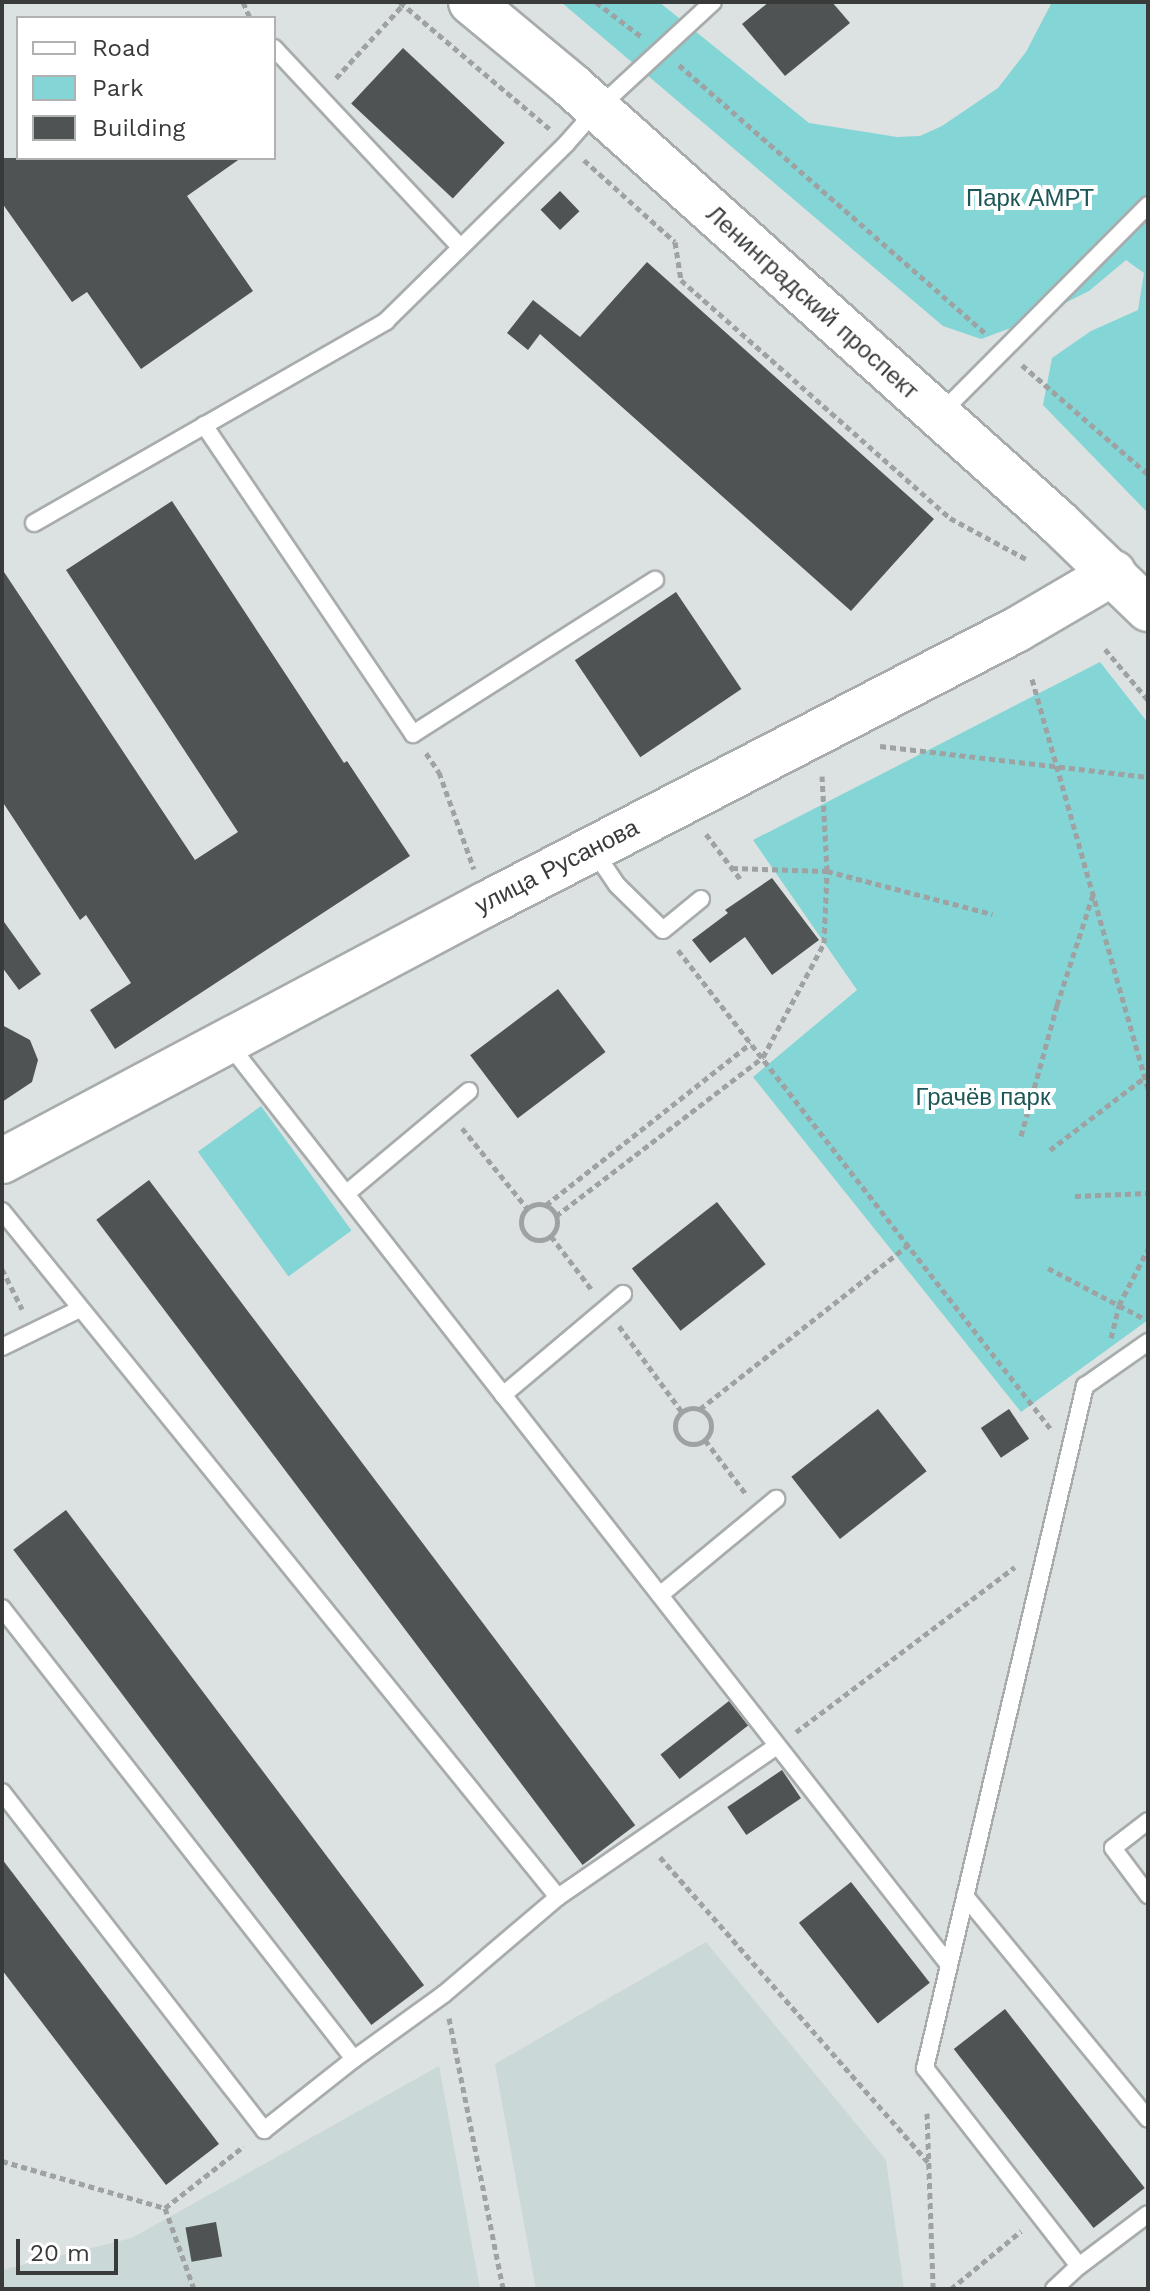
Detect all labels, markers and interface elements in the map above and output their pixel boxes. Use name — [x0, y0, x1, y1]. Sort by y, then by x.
legend — [16, 16, 276, 160]
text: Road — [92, 34, 151, 62]
text: Park — [92, 74, 144, 102]
text: Building — [92, 114, 185, 142]
park label: Парк АМРТ — [966, 185, 1094, 213]
street label: Ленинградский проспект — [700, 200, 924, 406]
street label: улица Русанова — [470, 813, 644, 921]
park label: Грачёв парк — [916, 1084, 1050, 1112]
scale bar — [20, 2223, 122, 2273]
text: 20 m — [30, 2239, 90, 2267]

